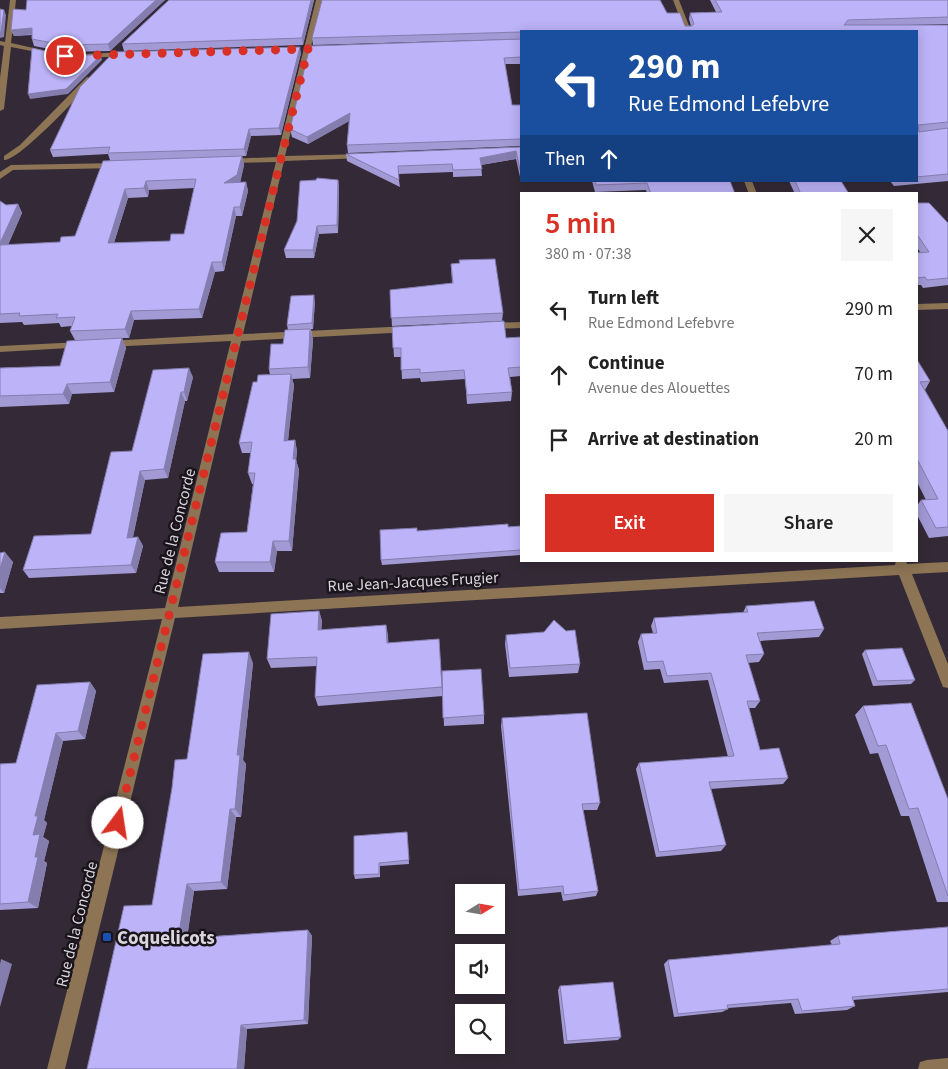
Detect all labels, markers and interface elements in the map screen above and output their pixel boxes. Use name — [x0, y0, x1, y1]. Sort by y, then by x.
pin — [44, 35, 86, 77]
icon: arrive — [51, 42, 79, 70]
text: 290 m — [628, 42, 720, 92]
icon: left — [545, 50, 610, 115]
text: Rue Edmond Lefebvre — [628, 88, 829, 120]
icon: ahead — [595, 145, 623, 173]
text: Then — [545, 146, 585, 173]
text: 5 min — [545, 202, 616, 245]
button: close — [841, 209, 893, 261]
text: 380 m · 07:38 — [545, 243, 632, 265]
text: Turn left — [588, 285, 659, 312]
icon: left — [545, 296, 573, 324]
text: 290 m — [845, 296, 893, 323]
text: Rue Edmond Lefebvre — [588, 312, 734, 334]
text: Continue — [588, 350, 665, 377]
icon: ahead — [545, 361, 573, 389]
text: 70 m — [855, 361, 893, 388]
text: Avenue des Alouettes — [588, 377, 730, 399]
icon: arrive — [545, 426, 573, 454]
text: Arrive at destination — [588, 426, 759, 453]
text: 20 m — [855, 426, 893, 453]
street label: Rue de la Concorde — [149, 466, 201, 596]
button: Exit — [545, 494, 714, 552]
button: Share — [724, 494, 893, 552]
street label: Rue Jean-Jacques Frugier — [327, 567, 500, 597]
position arrow — [91, 796, 143, 848]
street label: Rue de la Concorde — [51, 859, 103, 989]
north arrow — [455, 884, 505, 934]
map controls — [455, 884, 505, 1054]
place label: Coquelicots — [117, 925, 215, 952]
marker: Coquelicots — [101, 931, 113, 943]
button: sound — [455, 944, 505, 994]
button: search — [455, 1004, 505, 1054]

